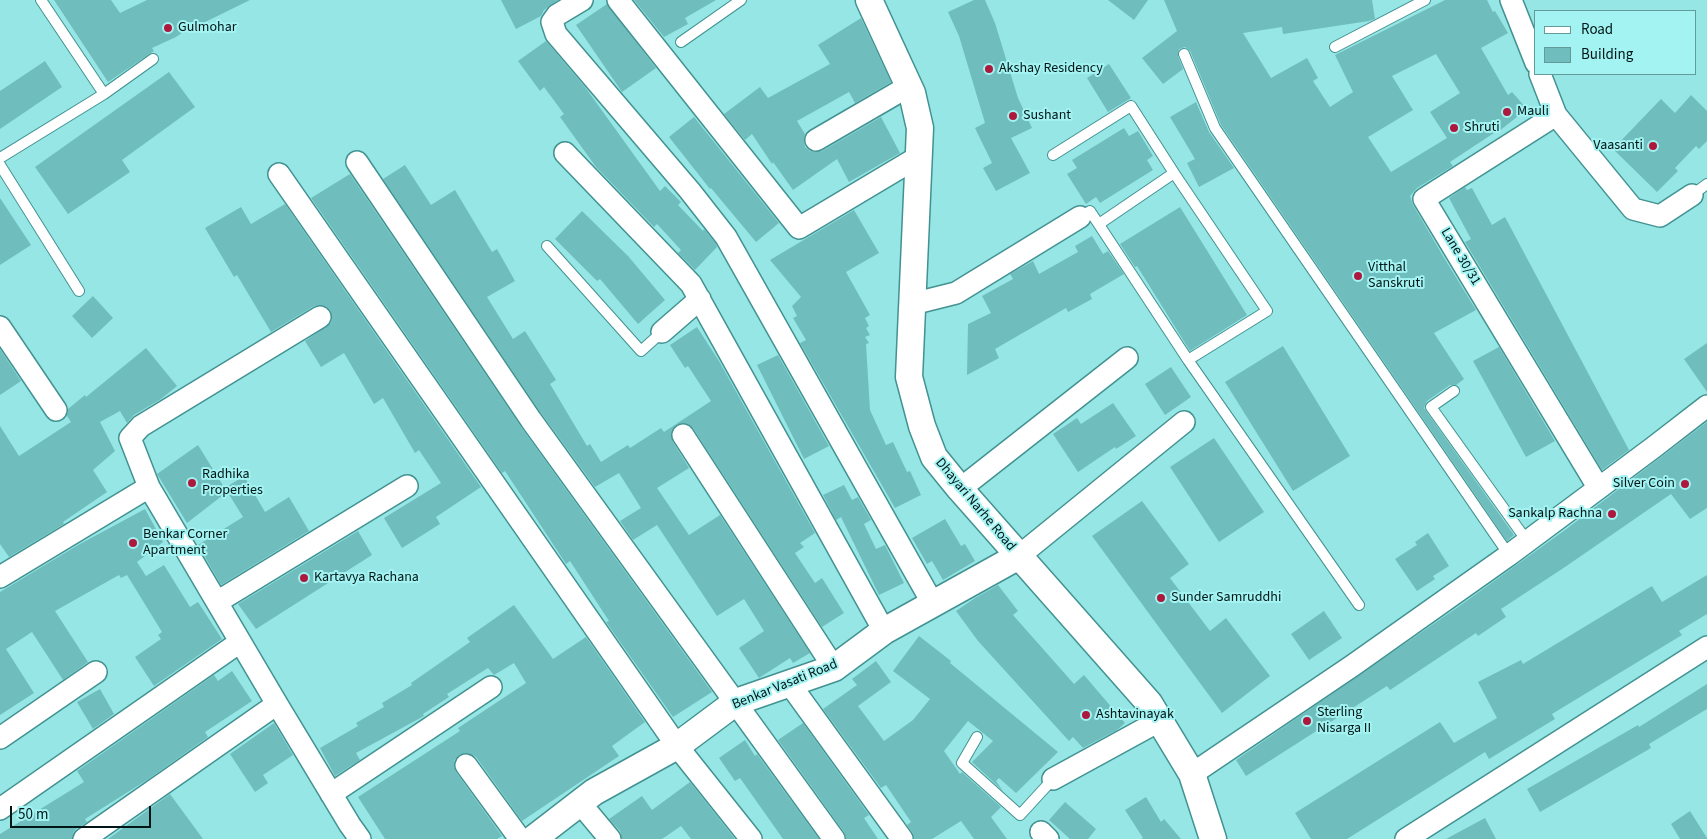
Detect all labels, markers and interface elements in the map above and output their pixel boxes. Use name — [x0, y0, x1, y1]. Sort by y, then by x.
legend — [1534, 10, 1697, 75]
text: Road — [1581, 19, 1613, 40]
place label: Gulmohar — [178, 20, 237, 36]
marker: Gulmohar — [162, 22, 174, 34]
text: Building — [1581, 44, 1633, 65]
place label: Akshay Residency — [999, 61, 1103, 77]
marker: Akshay Residency — [983, 63, 995, 75]
place label: Mauli — [1517, 104, 1549, 120]
marker: Mauli — [1501, 106, 1513, 118]
place label: Sushant — [1023, 108, 1071, 124]
marker: Sushant — [1007, 110, 1019, 122]
place label: Shruti — [1464, 120, 1500, 136]
marker: Shruti — [1448, 122, 1460, 134]
place label: Vaasanti — [1593, 138, 1643, 154]
marker: Vaasanti — [1647, 140, 1659, 152]
street label: Lane 30/31 — [1436, 225, 1484, 289]
place label: Vitthal Sanskruti — [1368, 260, 1424, 292]
marker: Vitthal Sanskruti — [1352, 270, 1364, 282]
street label: Dhayari Narhe Road — [931, 455, 1019, 555]
place label: Radhika Properties — [202, 467, 263, 500]
place label: Silver Coin — [1613, 476, 1675, 492]
marker: Radhika Properties — [186, 477, 198, 489]
marker: Silver Coin — [1679, 478, 1691, 490]
place label: Sankalp Rachna — [1508, 506, 1602, 522]
marker: Sankalp Rachna — [1606, 508, 1618, 520]
place label: Benkar Corner Apartment — [143, 527, 227, 560]
marker: Benkar Corner Apartment — [127, 537, 139, 549]
place label: Kartavya Rachana — [314, 570, 419, 586]
marker: Kartavya Rachana — [298, 572, 310, 584]
place label: Sunder Samruddhi — [1171, 590, 1281, 606]
marker: Sunder Samruddhi — [1155, 592, 1167, 604]
street label: Benkar Vasati Road — [730, 656, 840, 714]
place label: Sterling Nisarga II — [1317, 705, 1371, 738]
place label: Ashtavinayak — [1096, 707, 1174, 723]
marker: Ashtavinayak — [1080, 709, 1092, 721]
marker: Sterling Nisarga II — [1301, 715, 1313, 727]
scale bar — [12, 796, 154, 828]
text: 50 m — [18, 804, 48, 825]

